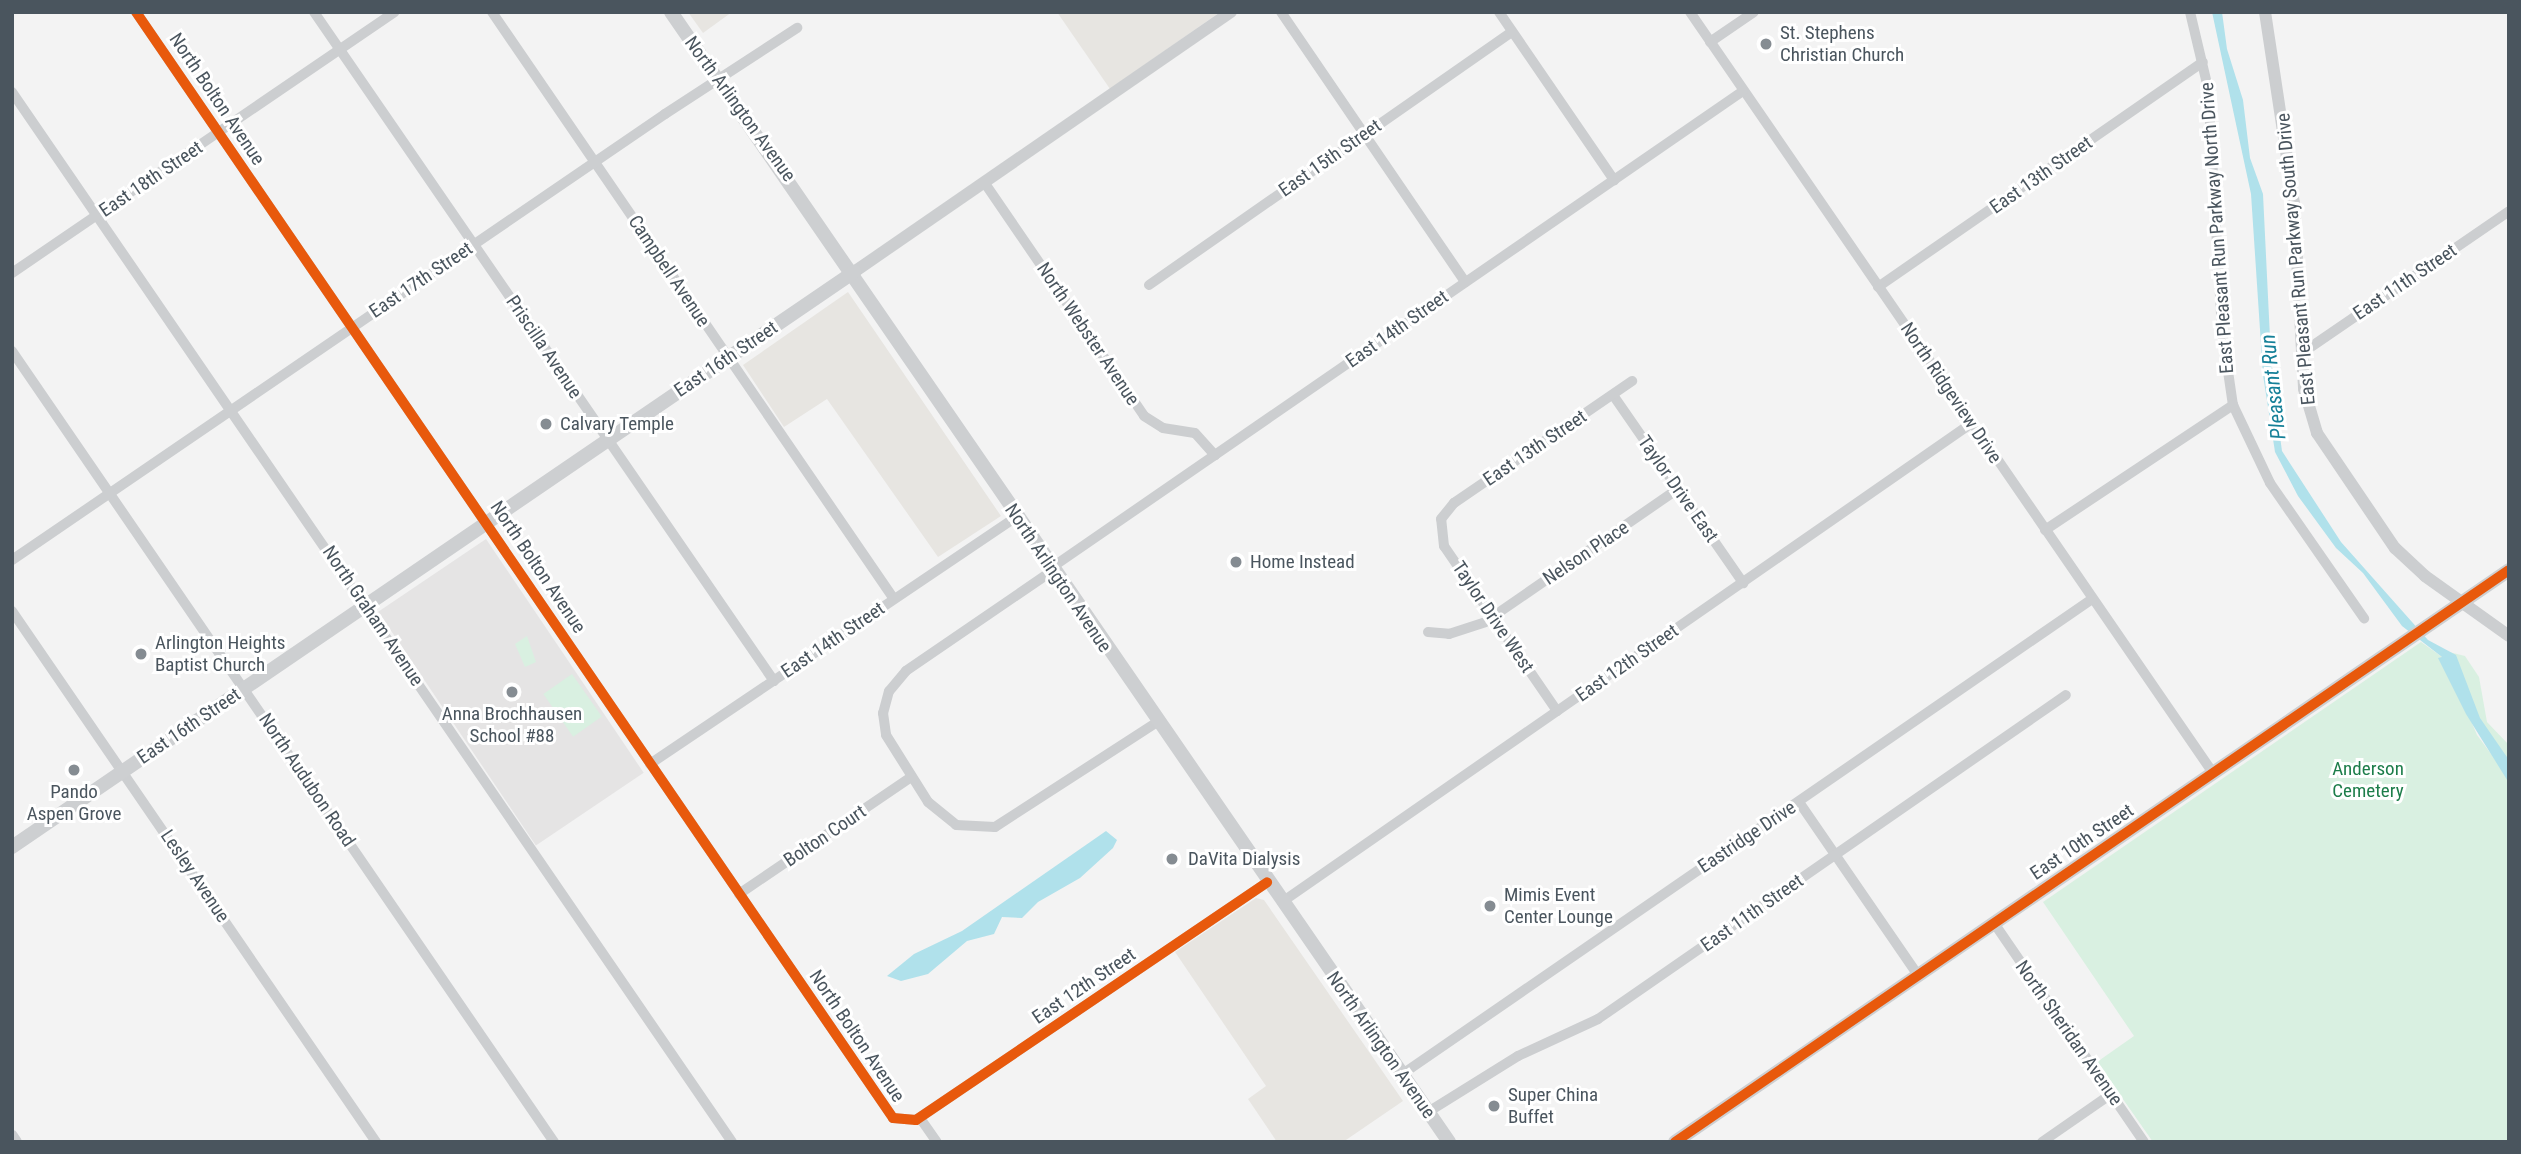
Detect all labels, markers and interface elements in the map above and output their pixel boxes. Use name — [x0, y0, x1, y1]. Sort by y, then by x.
place label: St. Stephens Christian Church — [1780, 22, 1904, 66]
street label: North Bolton Avenue — [164, 29, 270, 169]
street label: North Arlington Avenue — [680, 32, 800, 186]
marker: St. Stephens Christian Church — [1758, 36, 1774, 52]
street label: East Pleasant Run Parkway North Drive — [2195, 82, 2239, 374]
street label: East Pleasant Run Parkway South Drive — [2272, 112, 2320, 406]
street label: East 15th Street — [1274, 114, 1386, 202]
street label: East 13th Street — [1985, 131, 2097, 219]
street label: East 18th Street — [95, 136, 207, 222]
street label: Campbell Avenue — [623, 211, 715, 331]
street label: East 17th Street — [365, 237, 477, 323]
street label: East 11th Street — [2349, 239, 2461, 325]
street label: North Webster Avenue — [1032, 258, 1144, 410]
street label: East 14th Street — [1341, 285, 1453, 373]
street label: Priscilla Avenue — [501, 291, 587, 403]
street label: East 16th Street — [670, 316, 782, 402]
street label: North Ridgeview Drive — [1895, 318, 2007, 468]
water label: Pleasant Run — [2255, 333, 2291, 441]
street label: East 13th Street — [1479, 405, 1591, 491]
place label: Calvary Temple — [560, 413, 674, 435]
marker: Calvary Temple — [538, 416, 554, 432]
street label: Taylor Drive East — [1633, 431, 1723, 547]
street label: North Bolton Avenue — [485, 497, 591, 637]
street label: North Arlington Avenue — [1000, 500, 1116, 656]
street label: Nelson Place — [1539, 516, 1633, 590]
street label: North Graham Avenue — [318, 542, 428, 690]
place label: Home Instead — [1250, 551, 1355, 573]
marker: Home Instead — [1228, 554, 1244, 570]
street label: Taylor Drive West — [1447, 557, 1539, 677]
street label: East 14th Street — [777, 597, 889, 683]
street label: East 12th Street — [1571, 619, 1683, 707]
place label: Arlington Heights Baptist Church — [155, 632, 285, 676]
marker: Arlington Heights Baptist Church — [133, 646, 149, 662]
street label: East 16th Street — [133, 683, 245, 769]
marker: Anna Brochhausen School #88 — [504, 684, 520, 700]
place label: Anna Brochhausen School #88 — [442, 703, 582, 747]
street label: North Audubon Road — [254, 709, 360, 851]
park label: Anderson Cemetery — [2332, 758, 2404, 802]
marker: Pando Aspen Grove — [66, 762, 82, 778]
place label: Pando Aspen Grove — [27, 781, 121, 825]
street label: Eastridge Drive — [1694, 796, 1800, 878]
street label: East 10th Street — [2026, 799, 2138, 885]
street label: Bolton Court — [780, 800, 870, 872]
street label: Lesley Avenue — [156, 825, 234, 927]
place label: DaVita Dialysis — [1188, 848, 1300, 870]
marker: DaVita Dialysis — [1162, 849, 1182, 869]
street label: East 11th Street — [1696, 869, 1808, 957]
place label: Mimis Event Center Lounge — [1504, 884, 1613, 928]
marker: Mimis Event Center Lounge — [1482, 898, 1498, 914]
street label: East 12th Street — [1028, 943, 1140, 1029]
street label: North Sheridan Avenue — [2010, 956, 2128, 1110]
street label: North Bolton Avenue — [804, 966, 910, 1106]
street label: North Arlington Avenue — [1322, 967, 1440, 1123]
place label: Super China Buffet — [1508, 1084, 1598, 1128]
marker: Super China Buffet — [1486, 1098, 1502, 1114]

